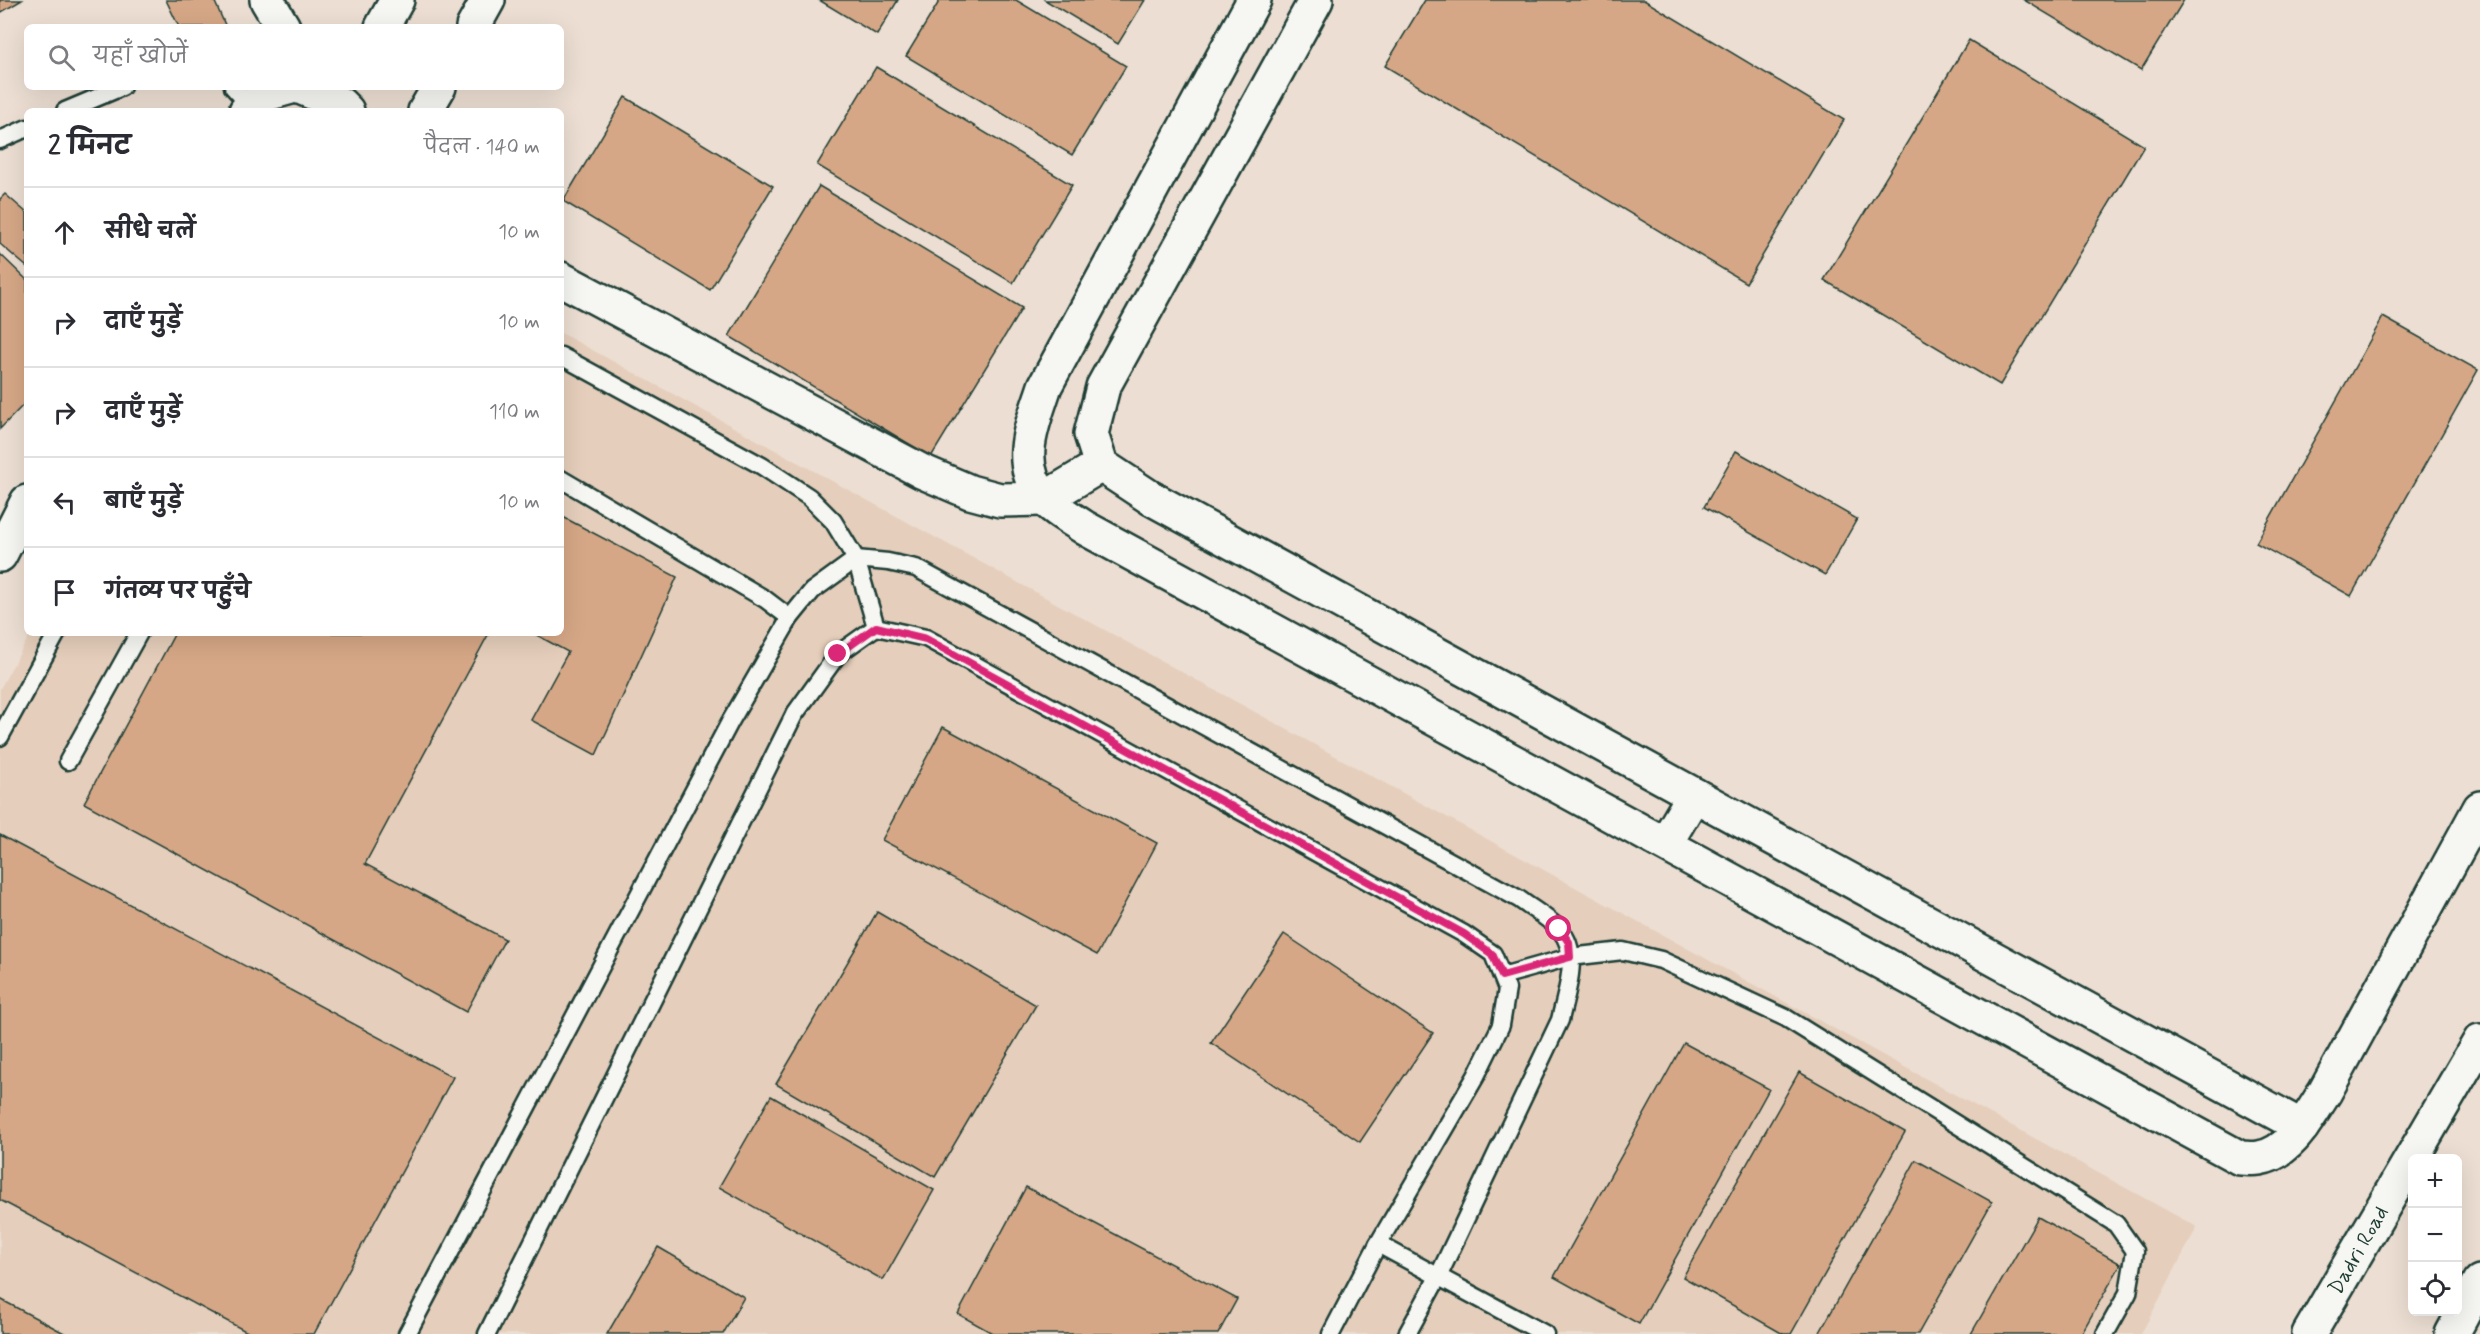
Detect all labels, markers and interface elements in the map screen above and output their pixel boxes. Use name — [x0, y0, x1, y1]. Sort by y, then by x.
search box — [24, 24, 564, 90]
icon: search — [45, 41, 78, 74]
text: यहाँ खोजें — [93, 43, 188, 71]
text: 2 मिनट — [48, 130, 131, 164]
text: पैदल · 140 m — [424, 134, 540, 161]
icon: ahead — [48, 216, 81, 249]
text: सीधे चलें — [105, 218, 195, 246]
text: 10 m — [498, 219, 540, 246]
icon: right — [48, 306, 81, 339]
text: दाएँ मुड़ें — [105, 308, 182, 336]
text: 10 m — [498, 309, 540, 336]
icon: right — [48, 396, 81, 429]
text: दाएँ मुड़ें — [105, 398, 182, 426]
text: 110 m — [489, 399, 540, 426]
icon: left — [48, 486, 81, 519]
text: बाएँ मुड़ें — [105, 488, 183, 516]
text: 10 m — [498, 489, 540, 516]
icon: arrive — [48, 576, 81, 609]
text: गंतव्य पर पहुँचे — [105, 578, 251, 606]
route end — [824, 640, 850, 666]
route start — [1545, 915, 1571, 941]
map controls — [2408, 1154, 2462, 1316]
button: + — [2408, 1154, 2462, 1208]
street label: Dadri Road — [2322, 1201, 2395, 1300]
button: − — [2408, 1208, 2462, 1262]
button: locate — [2408, 1262, 2462, 1316]

